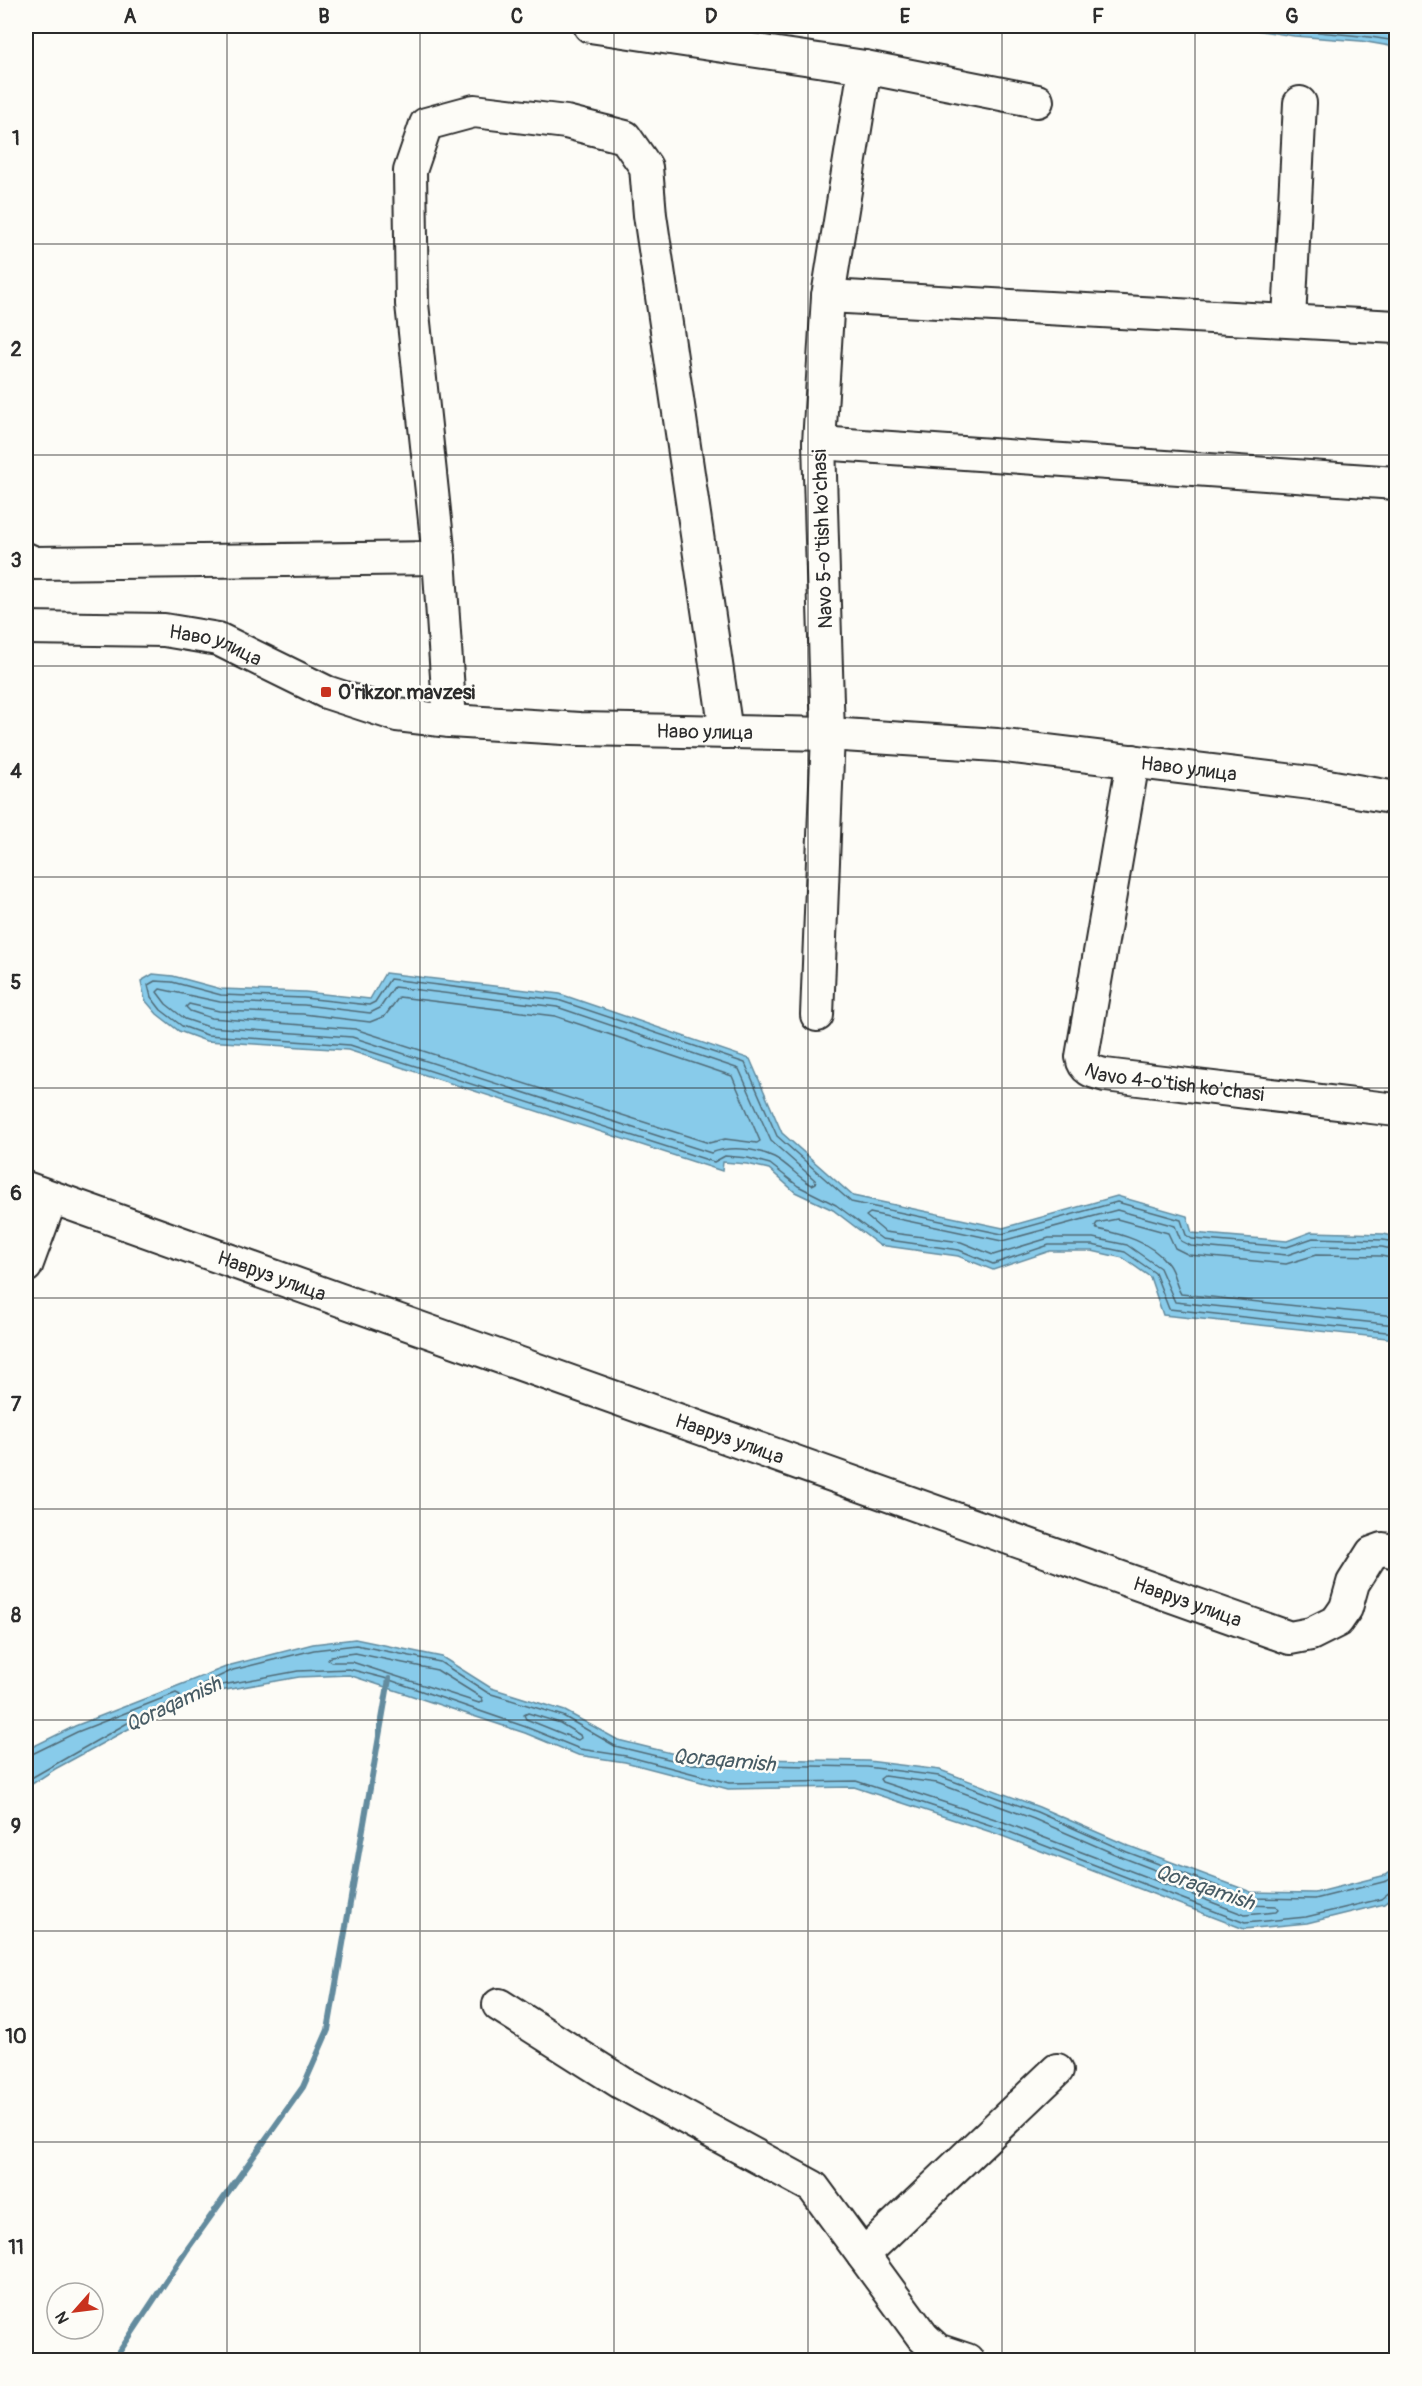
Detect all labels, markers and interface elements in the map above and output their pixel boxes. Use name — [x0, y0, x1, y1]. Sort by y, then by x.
text: A — [124, 4, 137, 29]
text: B — [318, 4, 330, 29]
text: C — [511, 4, 523, 29]
text: D — [705, 4, 718, 29]
text: E — [900, 4, 911, 29]
text: F — [1092, 4, 1104, 29]
text: G — [1285, 4, 1299, 29]
text: 1 — [12, 126, 20, 151]
text: 2 — [10, 337, 22, 362]
street label: Navo 5-o'tish ko'chasi — [807, 449, 838, 629]
text: 3 — [10, 548, 22, 573]
street label: Наво улица — [167, 619, 266, 672]
place label: O'rikzor mavzesi — [338, 680, 476, 705]
marker: O'rikzor mavzesi — [319, 685, 333, 699]
street label: Наво улица — [656, 719, 753, 745]
street label: Наво улица — [1139, 750, 1238, 787]
text: 4 — [10, 759, 22, 784]
text: 5 — [11, 970, 22, 995]
street label: Navo 4-o'tish ko'chasi — [1080, 1057, 1266, 1107]
text: 6 — [10, 1181, 22, 1206]
street label: Навруз улица — [214, 1245, 329, 1307]
text: 7 — [11, 1392, 22, 1417]
street label: Навруз улица — [672, 1408, 787, 1470]
street label: Навруз улица — [1130, 1571, 1245, 1633]
text: 8 — [11, 1603, 21, 1628]
water label: Qoraqamish — [121, 1670, 226, 1738]
water label: Qoraqamish — [672, 1743, 777, 1779]
text: 9 — [11, 1814, 21, 1839]
water label: Qoraqamish — [1152, 1858, 1259, 1917]
text: 10 — [5, 2024, 27, 2049]
text: 11 — [8, 2235, 24, 2260]
north arrow — [45, 2281, 105, 2341]
text: N — [51, 2308, 74, 2327]

